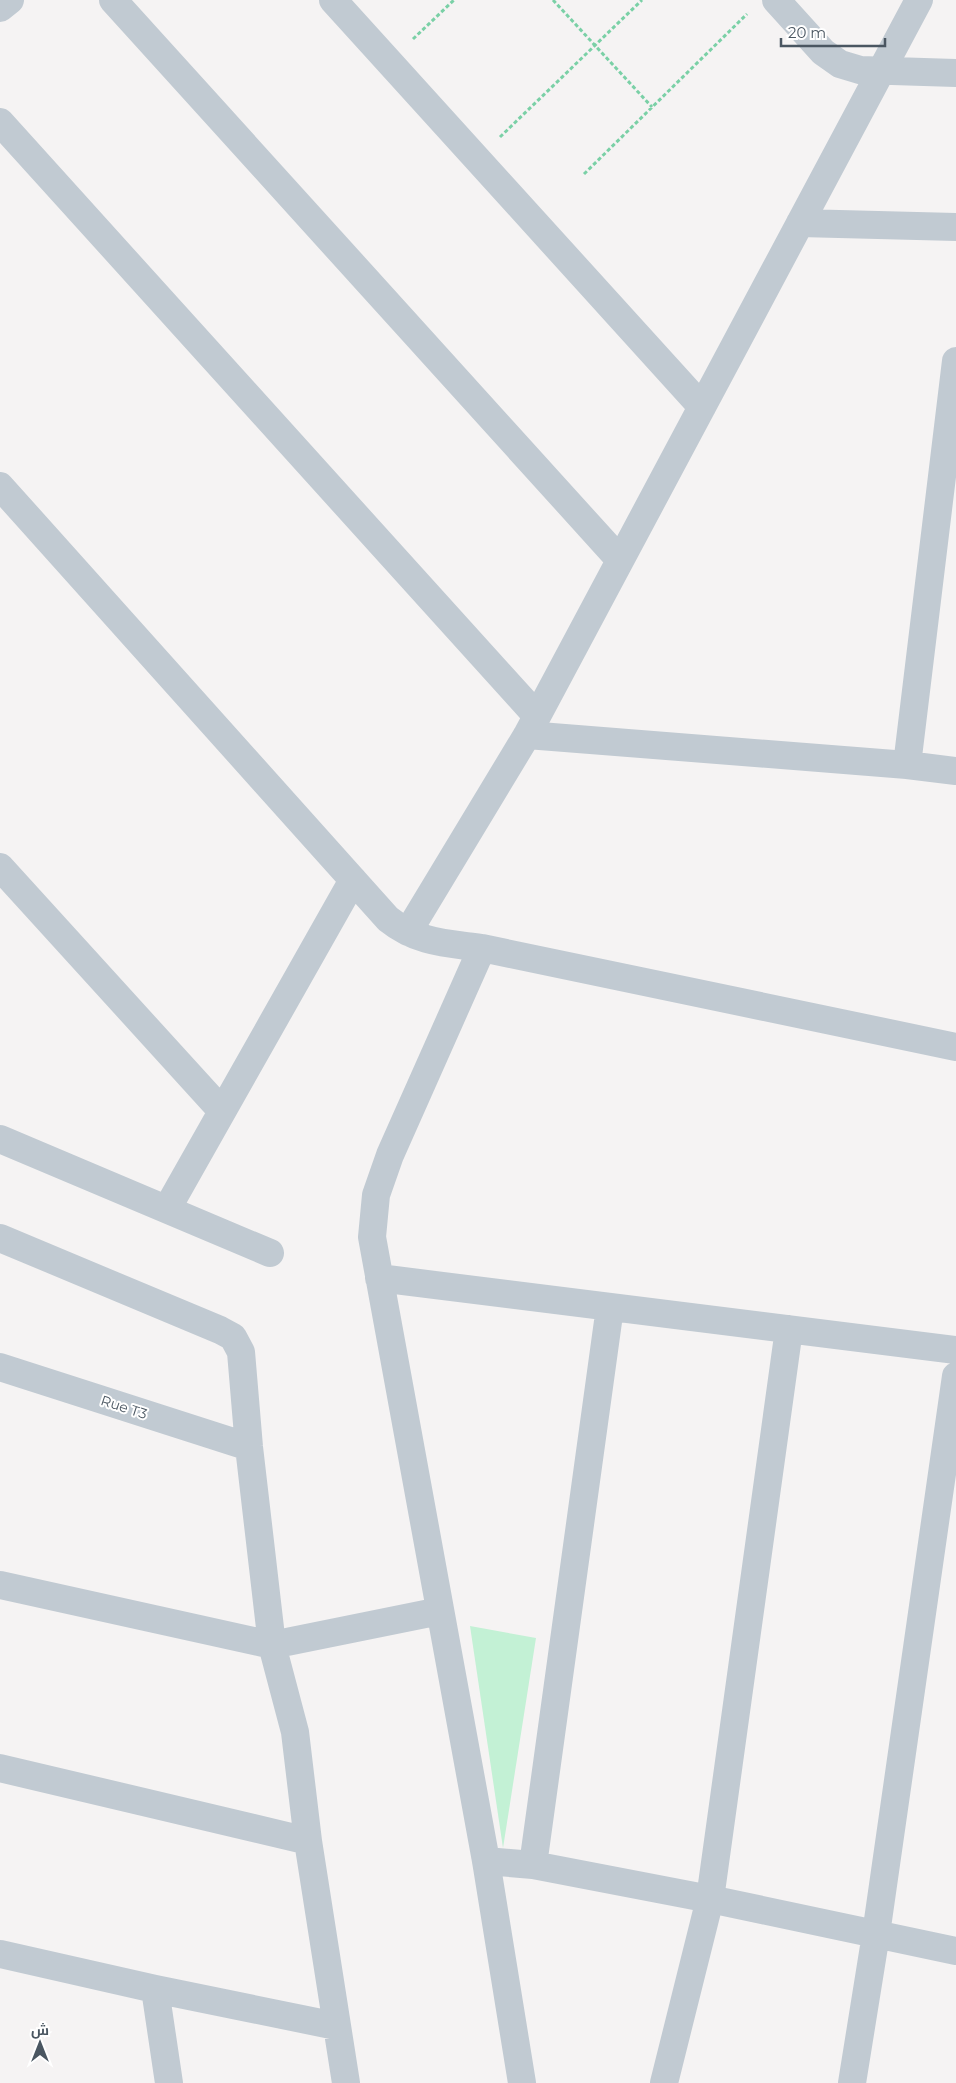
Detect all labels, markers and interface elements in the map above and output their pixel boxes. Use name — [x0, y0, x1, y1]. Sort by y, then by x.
scale bar — [781, 15, 885, 47]
text: 20 m — [788, 23, 826, 42]
street label: Rue T3 — [99, 1391, 150, 1423]
north arrow — [15, 2018, 65, 2068]
text: ش — [31, 2021, 49, 2039]

